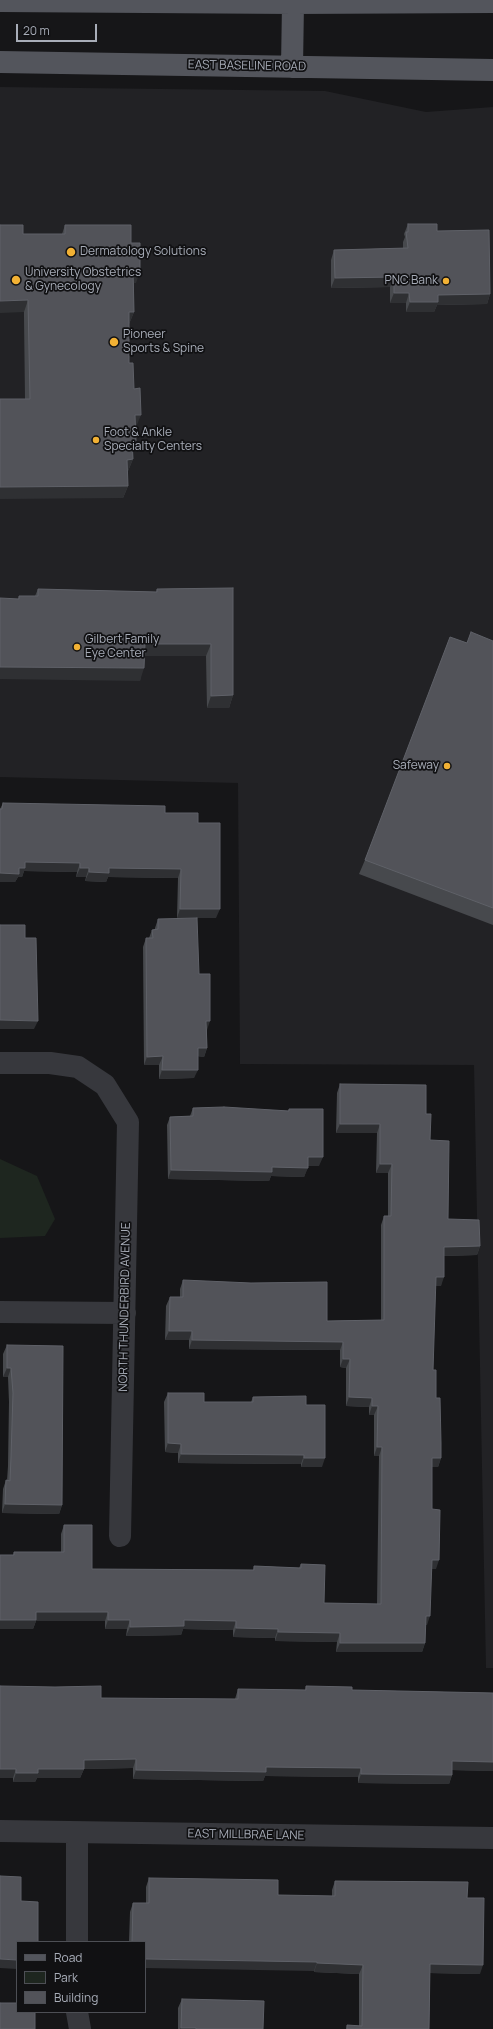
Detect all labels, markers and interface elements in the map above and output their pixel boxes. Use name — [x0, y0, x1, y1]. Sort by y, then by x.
scale bar — [18, 16, 99, 42]
text: 20 m — [23, 22, 50, 39]
street label: EAST BASELINE ROAD — [188, 58, 306, 74]
place label: Dermatology Solutions — [80, 245, 206, 259]
marker: Dermatology Solutions — [65, 246, 77, 258]
place label: University Obstetrics & Gynecology — [25, 266, 141, 294]
marker: University Obstetrics & Gynecology — [10, 274, 22, 286]
place label: PNC Bank — [384, 274, 438, 288]
marker: PNC Bank — [441, 276, 451, 286]
place label: Pioneer Sports & Spine — [123, 328, 204, 356]
marker: Pioneer Sports & Spine — [108, 336, 120, 348]
place label: Foot & Ankle Specialty Centers — [104, 426, 202, 454]
marker: Foot & Ankle Specialty Centers — [91, 435, 101, 445]
place label: Gilbert Family Eye Center — [85, 633, 159, 661]
marker: Gilbert Family Eye Center — [72, 642, 82, 652]
place label: Safeway — [393, 759, 439, 773]
marker: Safeway — [442, 761, 452, 771]
street label: NORTH THUNDERBIRD AVENUE — [116, 1222, 134, 1392]
street label: EAST MILLBRAE LANE — [187, 1827, 305, 1843]
legend — [16, 1941, 146, 2013]
text: Road — [54, 1949, 82, 1966]
text: Park — [54, 1969, 78, 1986]
text: Building — [54, 1989, 98, 2006]

